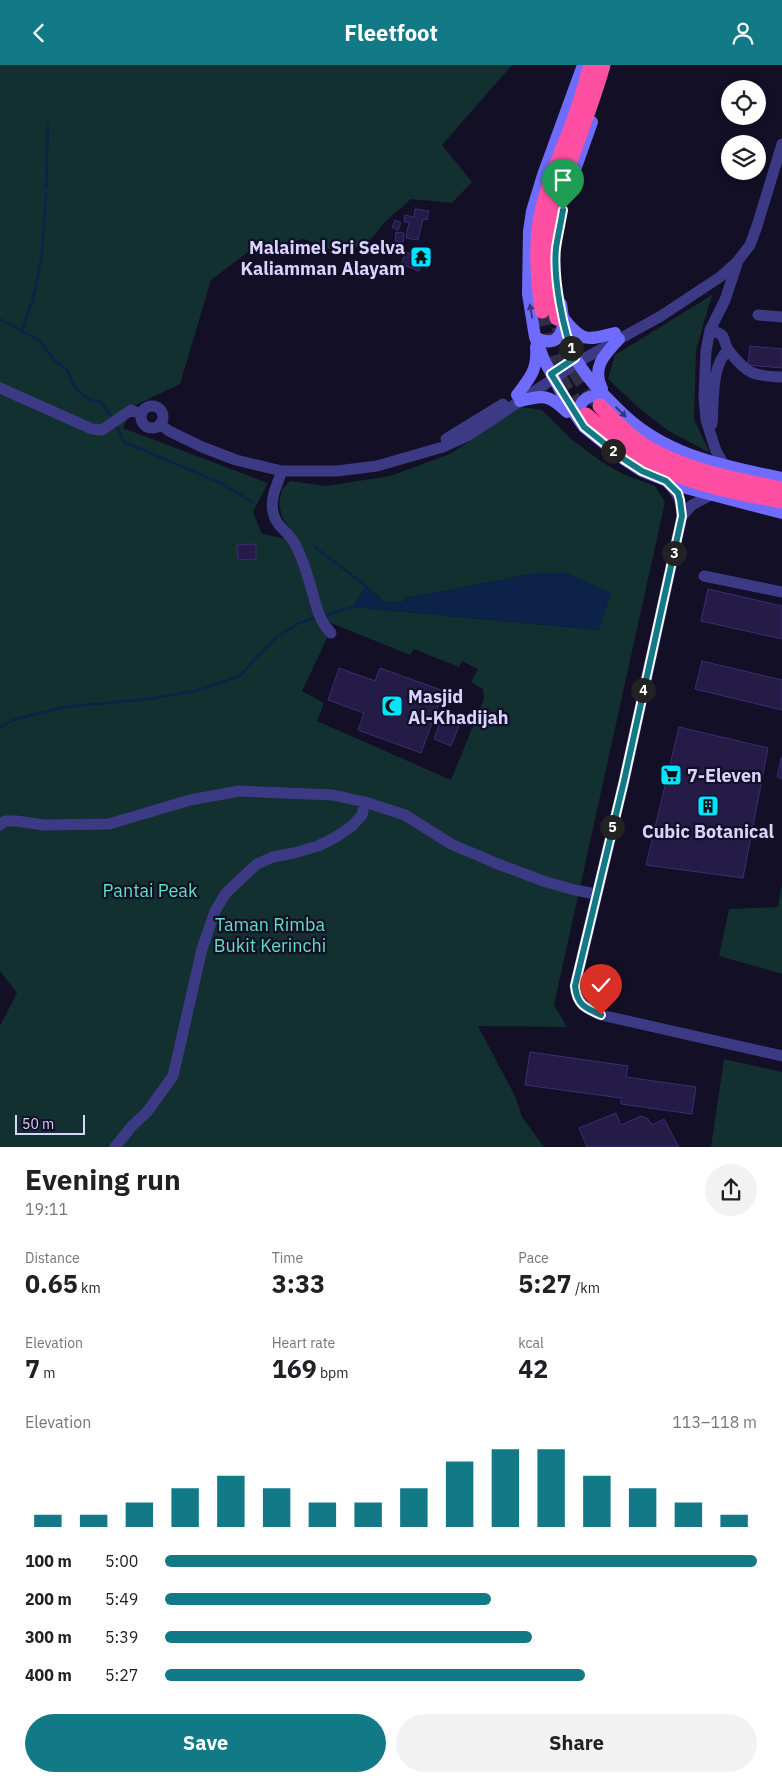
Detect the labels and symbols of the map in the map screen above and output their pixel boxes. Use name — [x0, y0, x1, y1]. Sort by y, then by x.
pin — [542, 159, 584, 210]
place label: Malaimel Sri Selva Kaliamman Alayam — [241, 236, 405, 280]
temple icon: Malaimel Sri Selva Kaliamman Alayam — [409, 245, 433, 269]
one-way arrow — [526, 303, 534, 319]
pin: 1 — [558, 335, 584, 361]
one-way arrow — [615, 406, 627, 418]
pin: 2 — [600, 439, 626, 463]
pin: 3 — [662, 541, 686, 565]
pin: 4 — [630, 677, 656, 703]
place label: Masjid Al-Khadijah — [408, 685, 509, 729]
mosque icon: Masjid Al-Khadijah — [380, 694, 404, 718]
supermarket icon: 7-Eleven — [659, 763, 683, 787]
place label: 7-Eleven — [687, 764, 762, 787]
building icon: Cubic Botanical — [696, 794, 720, 818]
pin: 5 — [600, 815, 624, 839]
place label: Cubic Botanical — [642, 820, 775, 843]
park label: Pantai Peak — [103, 879, 198, 902]
park label: Taman Rimba Bukit Kerinchi — [214, 913, 326, 957]
pin — [580, 964, 622, 1015]
scale bar — [15, 1112, 85, 1135]

